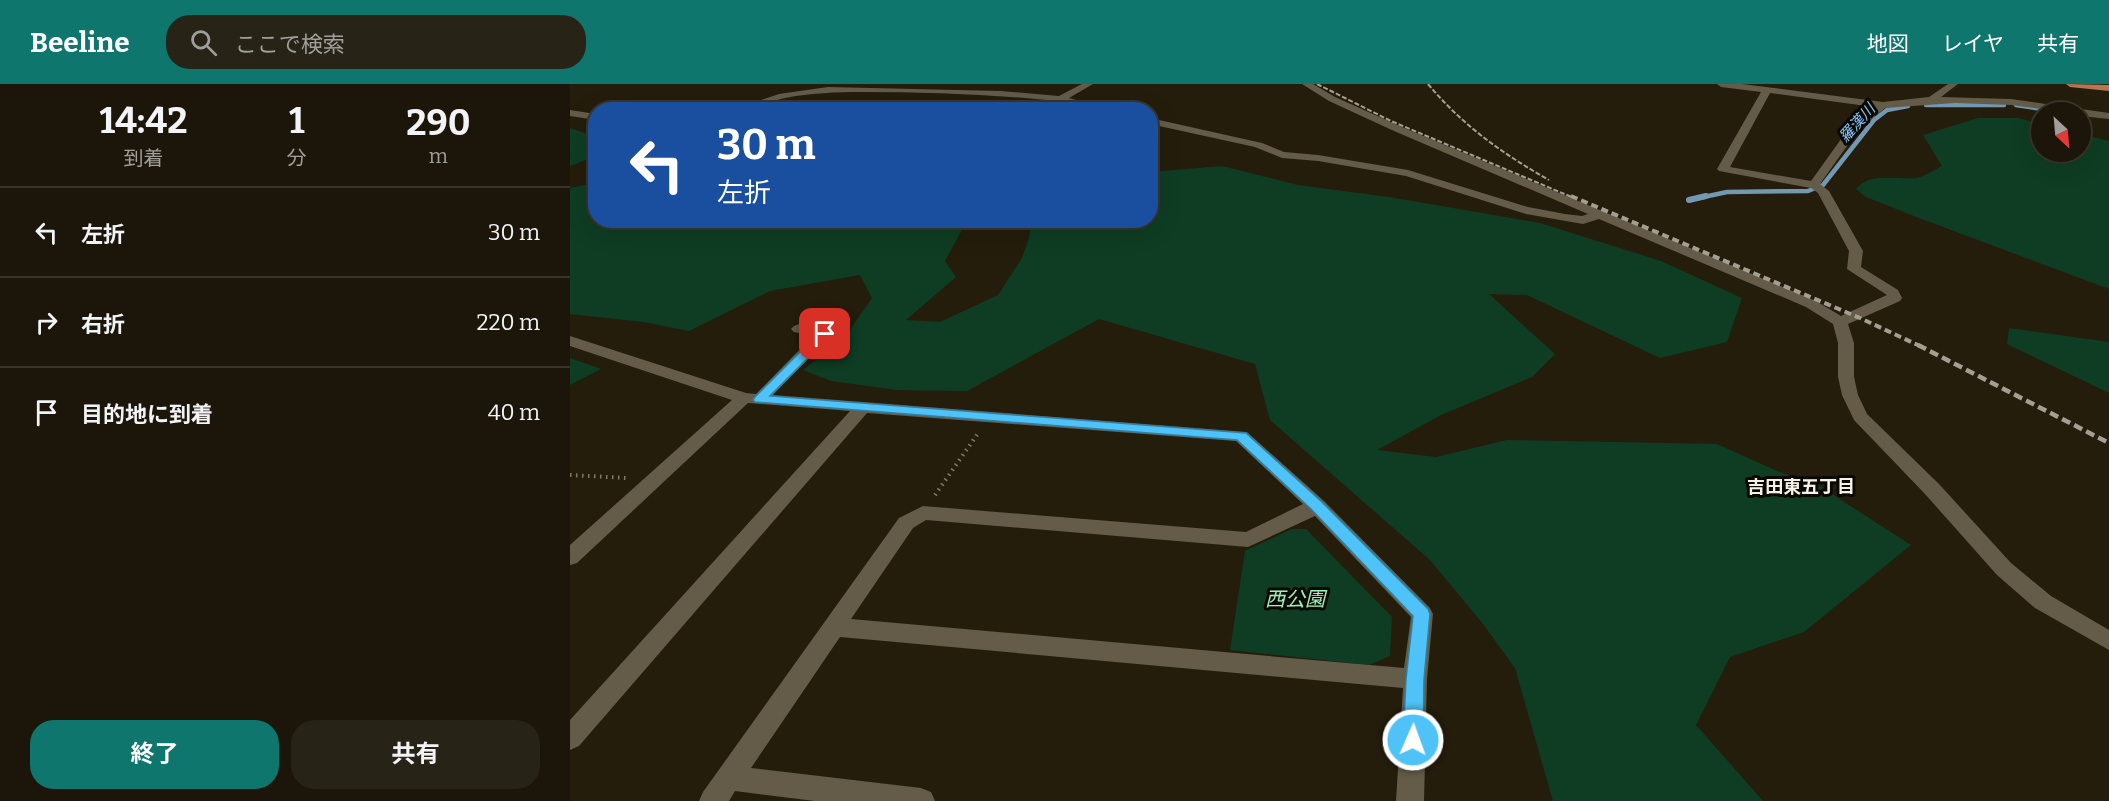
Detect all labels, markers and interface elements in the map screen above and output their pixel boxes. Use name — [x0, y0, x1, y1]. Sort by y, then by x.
search box — [166, 15, 586, 69]
text: Beeline — [30, 26, 130, 59]
icon: search — [187, 26, 220, 59]
text: ここで検索 — [235, 31, 345, 58]
text: 地図 — [1867, 31, 1909, 57]
text: レイヤ — [1942, 31, 2004, 57]
text: 共有 — [2037, 31, 2079, 57]
text: 14:42 — [99, 99, 187, 143]
text: 1 — [289, 99, 305, 143]
water label: 羅漢川 — [1835, 99, 1880, 146]
text: 290 — [406, 101, 471, 145]
north arrow — [2031, 102, 2091, 162]
map controls — [2031, 102, 2091, 162]
text: 30 m — [717, 120, 816, 170]
icon: left — [618, 126, 696, 204]
text: m — [429, 144, 448, 168]
text: 到着 — [123, 146, 163, 170]
text: 分 — [287, 146, 307, 170]
text: 左折 — [717, 177, 771, 209]
icon: left — [30, 216, 63, 249]
text: 30 m — [488, 219, 540, 246]
text: 左折 — [81, 221, 125, 248]
icon: right — [30, 306, 63, 339]
pin — [799, 308, 850, 359]
text: 220 m — [477, 309, 540, 336]
text: 右折 — [81, 311, 125, 338]
icon: arrive — [808, 317, 841, 350]
icon: arrive — [30, 396, 63, 429]
text: 40 m — [488, 399, 540, 426]
text: 目的地に到着 — [81, 401, 213, 428]
district label: 吉田東五丁目 — [1747, 476, 1855, 498]
park label: 西公園 — [1265, 587, 1328, 611]
position arrow — [1381, 708, 1445, 772]
button: 終了 — [30, 720, 279, 789]
button: 共有 — [291, 720, 540, 789]

